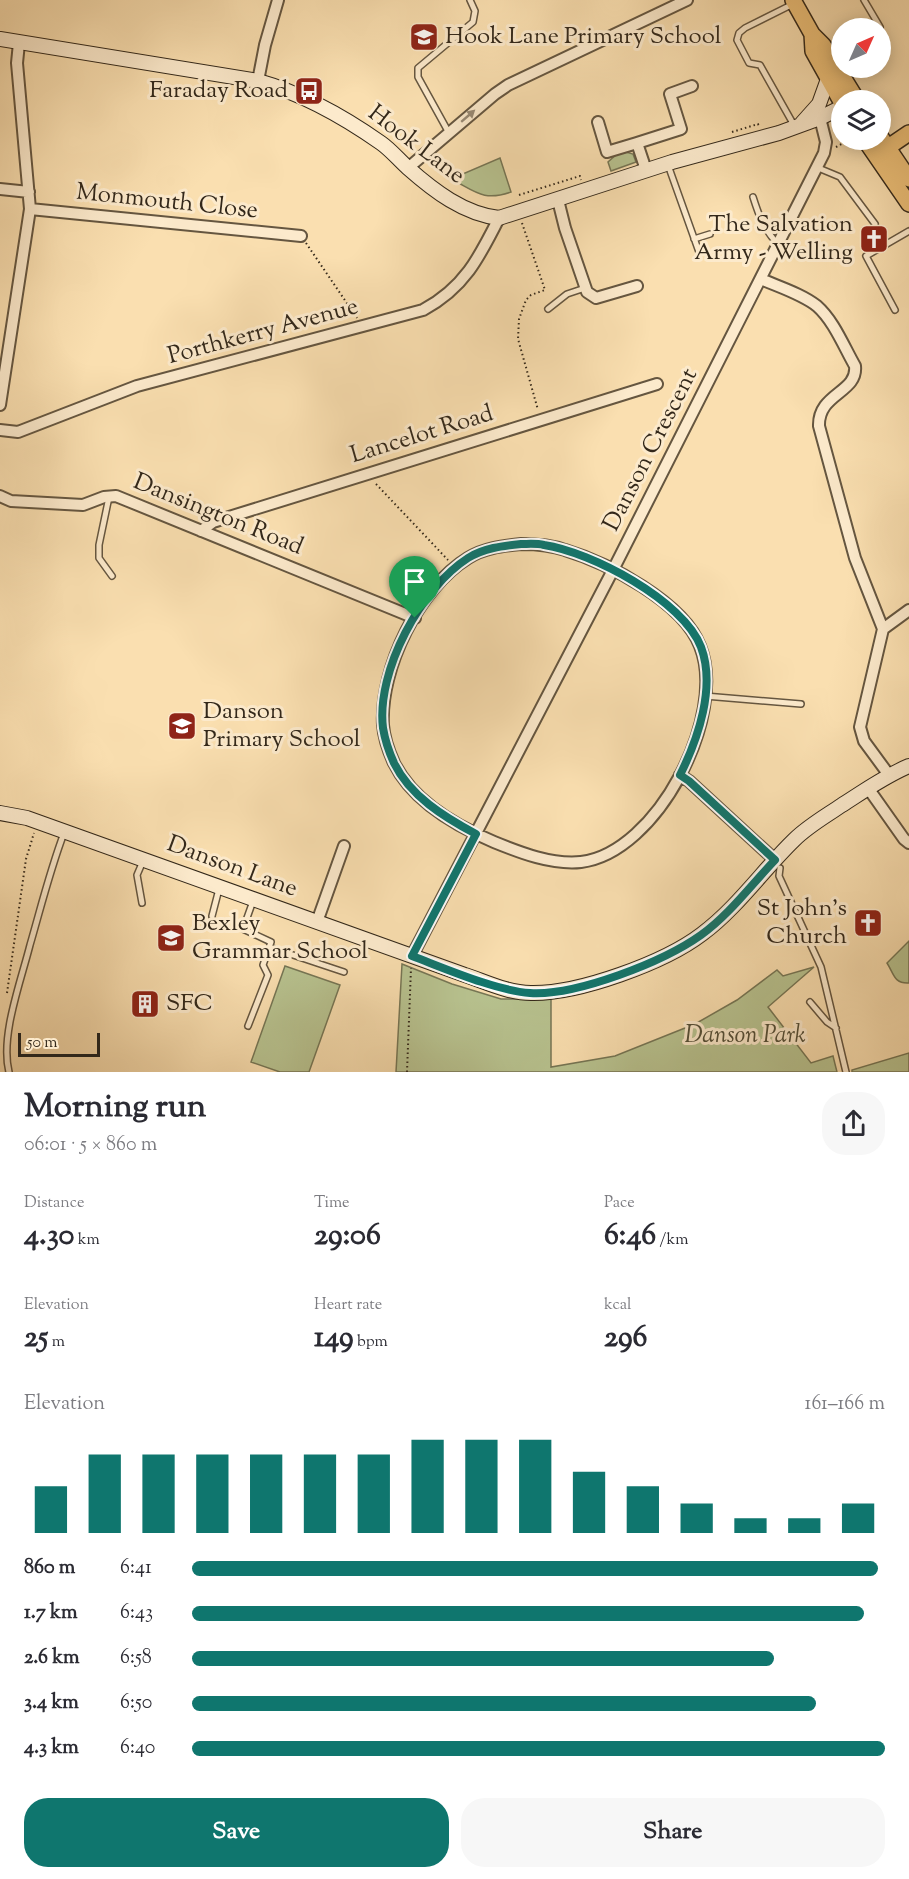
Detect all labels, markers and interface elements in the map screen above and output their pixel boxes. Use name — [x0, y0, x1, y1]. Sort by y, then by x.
north arrow — [831, 18, 891, 78]
map controls — [831, 18, 891, 150]
place label: Hook Lane Primary School — [445, 20, 722, 54]
school or university icon: Hook Lane Primary School — [408, 21, 440, 53]
place label: Faraday Road — [149, 74, 288, 108]
bus stop icon: Faraday Road — [293, 75, 325, 107]
button: layers — [831, 90, 891, 150]
street label: Hook Lane — [360, 97, 472, 193]
one-way arrow — [460, 110, 475, 123]
street label: Monmouth Close — [74, 176, 260, 228]
place label: The Salvation Army - Welling — [694, 208, 853, 270]
church icon: The Salvation Army - Welling — [858, 223, 890, 255]
street label: Porthkerry Avenue — [164, 290, 362, 374]
street label: Danson Crescent — [595, 363, 707, 537]
street label: Lancelot Road — [346, 397, 498, 473]
street label: Dansington Road — [128, 465, 309, 565]
pin — [389, 556, 440, 618]
icon: arrive — [398, 565, 431, 598]
place label: Danson Primary School — [203, 695, 361, 757]
school or university icon: Danson Primary School — [166, 710, 198, 742]
street label: Danson Lane — [162, 828, 302, 906]
place label: St John's Church — [757, 892, 847, 954]
place label: Bexley Grammar School — [192, 907, 368, 969]
church icon: St John's Church — [852, 907, 884, 939]
school or university icon: Bexley Grammar School — [155, 922, 187, 954]
place label: SFC — [166, 987, 213, 1021]
building icon: SFC — [129, 988, 161, 1020]
park label: Danson Park — [684, 1019, 806, 1053]
scale bar — [18, 1030, 100, 1058]
text: 50 m — [27, 1032, 58, 1055]
text: Morning run — [24, 1084, 206, 1132]
button: share — [822, 1092, 885, 1155]
text: 06:01 · 5 × 860 m — [24, 1131, 157, 1160]
text: Distance — [24, 1192, 84, 1215]
text: Time — [314, 1192, 350, 1215]
text: Pace — [604, 1192, 635, 1215]
text: 4.30 — [24, 1215, 74, 1258]
text: 29:06 — [314, 1215, 381, 1258]
text: 6:46 — [604, 1215, 656, 1258]
text: km — [74, 1229, 100, 1252]
text: /km — [656, 1229, 689, 1252]
text: Elevation — [24, 1294, 89, 1317]
text: Heart rate — [314, 1294, 382, 1317]
text: kcal — [604, 1294, 632, 1317]
text: 25 — [24, 1317, 48, 1360]
text: 149 — [314, 1317, 354, 1360]
text: 296 — [604, 1317, 648, 1360]
text: m — [48, 1331, 65, 1354]
text: bpm — [354, 1331, 388, 1354]
text: Elevation — [24, 1390, 105, 1419]
text: 161–166 m — [805, 1390, 885, 1419]
text: 860 m — [24, 1554, 75, 1583]
text: 6:41 — [120, 1554, 152, 1583]
text: 1.7 km — [24, 1599, 78, 1628]
text: 6:43 — [120, 1599, 153, 1628]
text: 2.6 km — [24, 1644, 80, 1673]
text: 6:58 — [120, 1644, 152, 1673]
text: 3.4 km — [24, 1689, 79, 1718]
text: 6:50 — [120, 1689, 152, 1718]
text: 4.3 km — [24, 1734, 79, 1763]
text: 6:40 — [120, 1734, 155, 1763]
button: Save — [24, 1798, 449, 1867]
button: Share — [461, 1798, 885, 1867]

